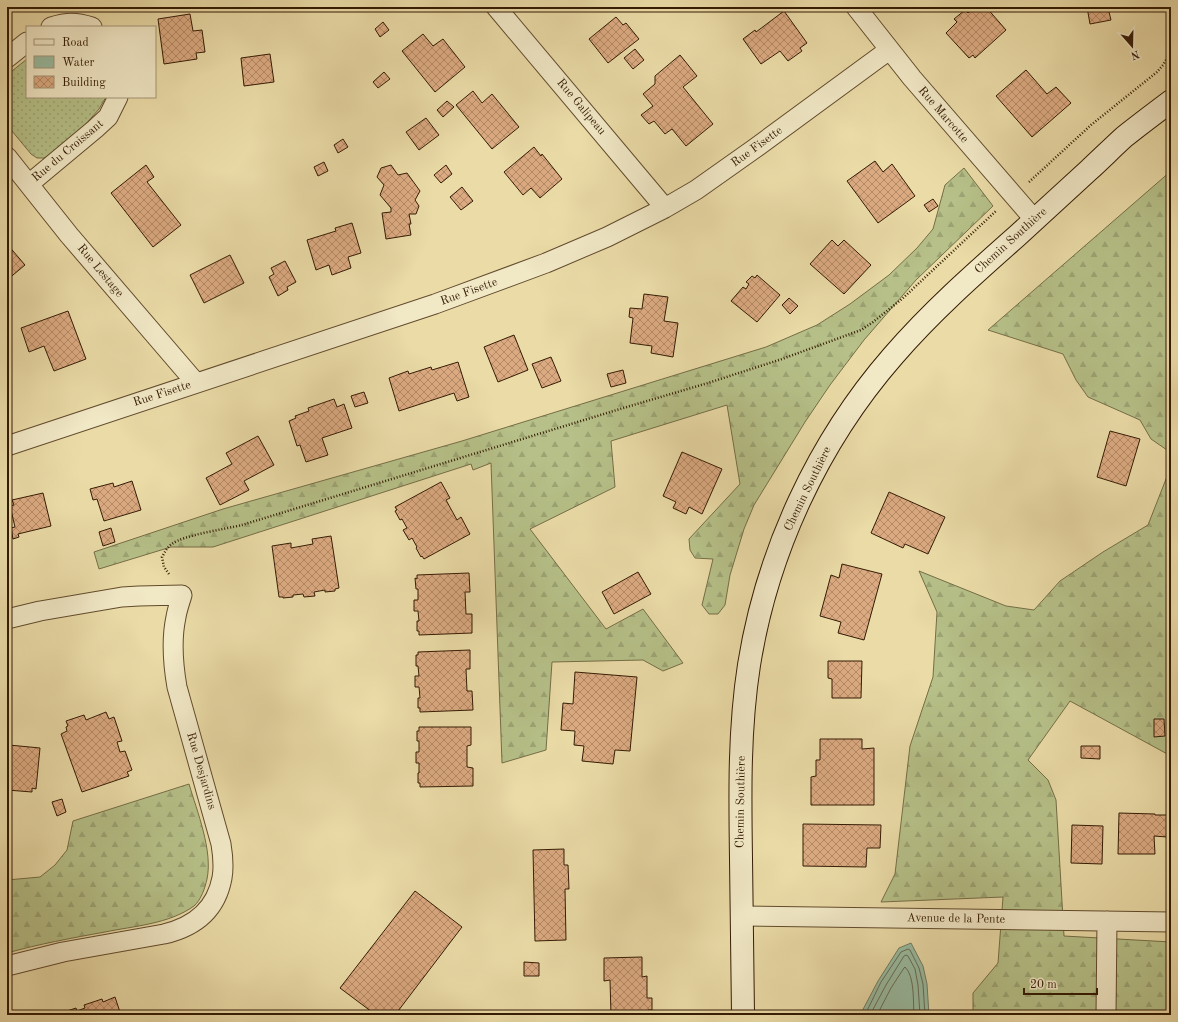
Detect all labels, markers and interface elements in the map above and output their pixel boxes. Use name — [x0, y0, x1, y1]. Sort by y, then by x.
legend — [26, 26, 156, 98]
north arrow — [1112, 26, 1152, 66]
text: Road — [62, 37, 89, 49]
text: N — [1129, 47, 1141, 61]
text: Water — [62, 57, 95, 69]
text: Building — [62, 77, 106, 89]
street label: Rue Galipeau — [554, 77, 608, 138]
street label: Rue Marcotte — [916, 85, 971, 146]
street label: Rue du Croissant — [30, 118, 106, 184]
street label: Rue Fisette — [729, 124, 785, 169]
street label: Chemin Southière — [973, 205, 1050, 276]
street label: Rue Lestage — [75, 242, 126, 300]
street label: Rue Fisette — [439, 276, 500, 308]
street label: Rue Fisette — [132, 379, 193, 409]
street label: Chemin Southière — [782, 444, 834, 533]
street label: Rue Desjardins — [184, 731, 218, 811]
street label: Chemin Southière — [734, 755, 748, 848]
street label: Avenue de la Pente — [907, 912, 1006, 926]
scale bar — [1024, 970, 1097, 996]
text: 20 m — [1030, 979, 1057, 991]

